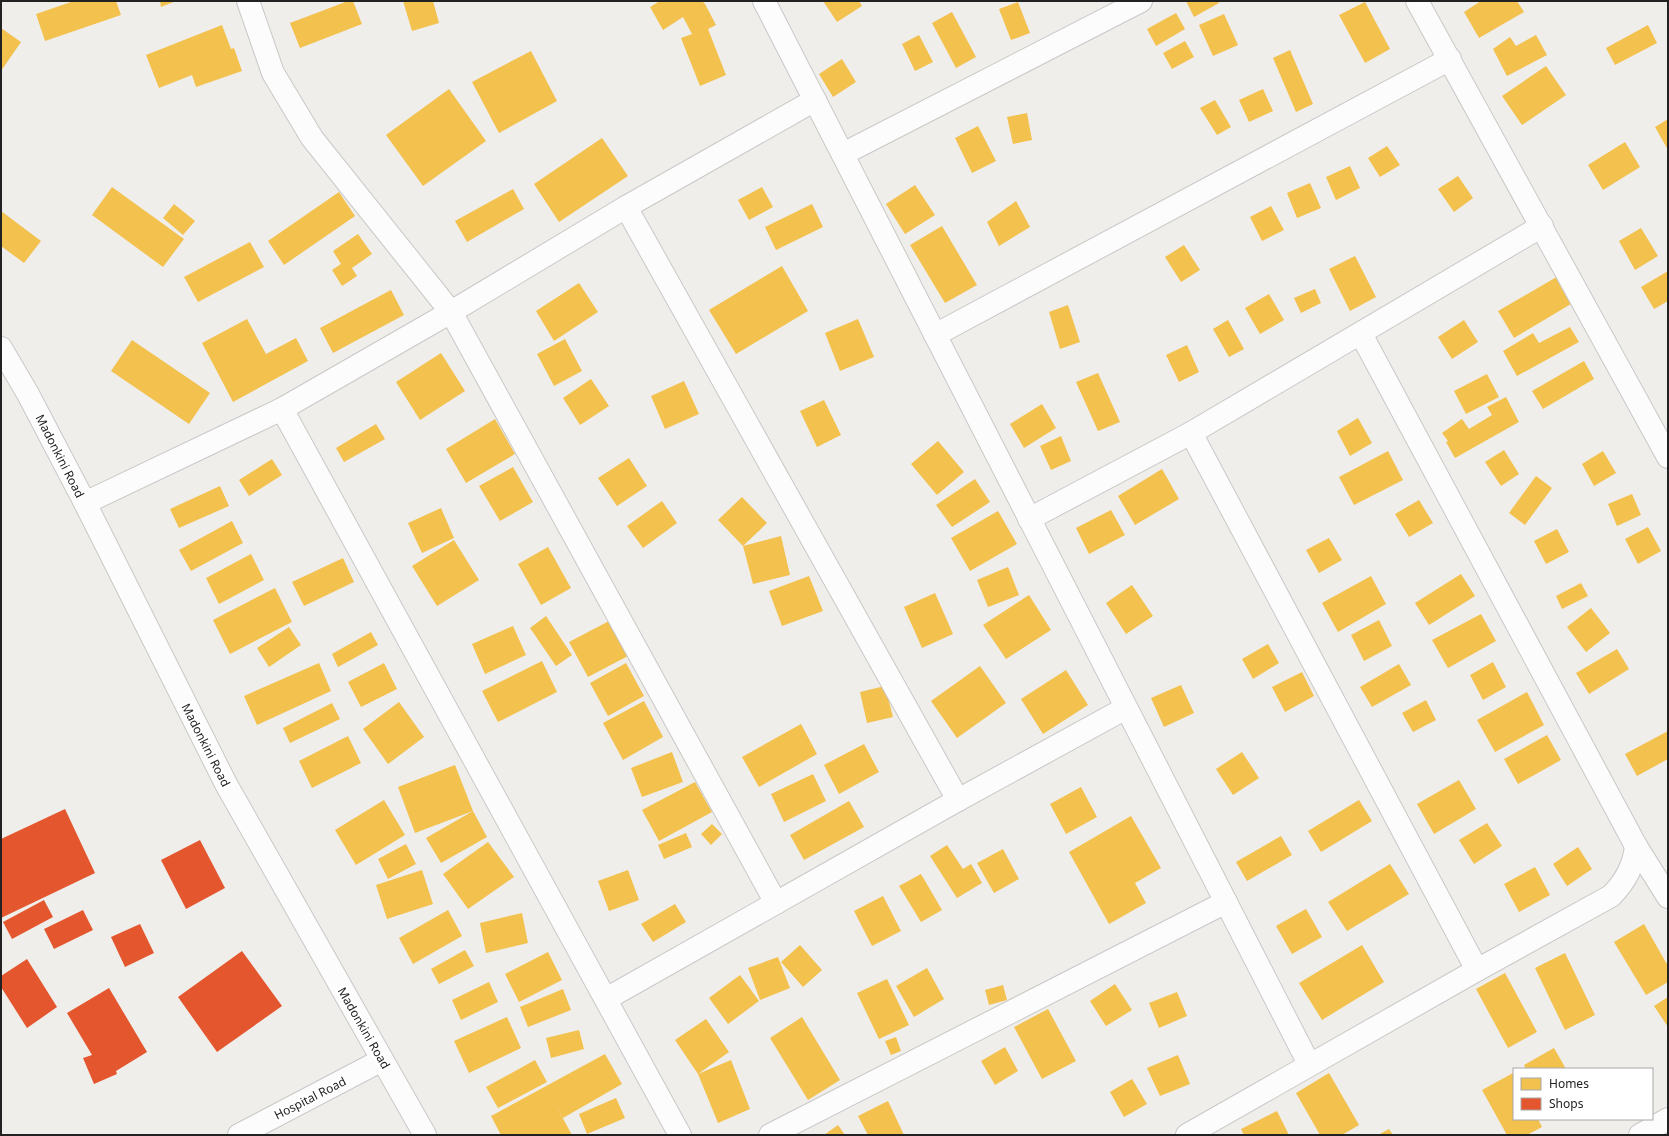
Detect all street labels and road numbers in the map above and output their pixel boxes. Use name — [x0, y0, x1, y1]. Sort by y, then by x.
street label: Madonkini Road — [32, 411, 88, 501]
street label: Madonkini Road — [178, 700, 234, 790]
street label: Madonkini Road — [334, 984, 394, 1072]
street label: Hospital Road — [271, 1073, 349, 1123]

